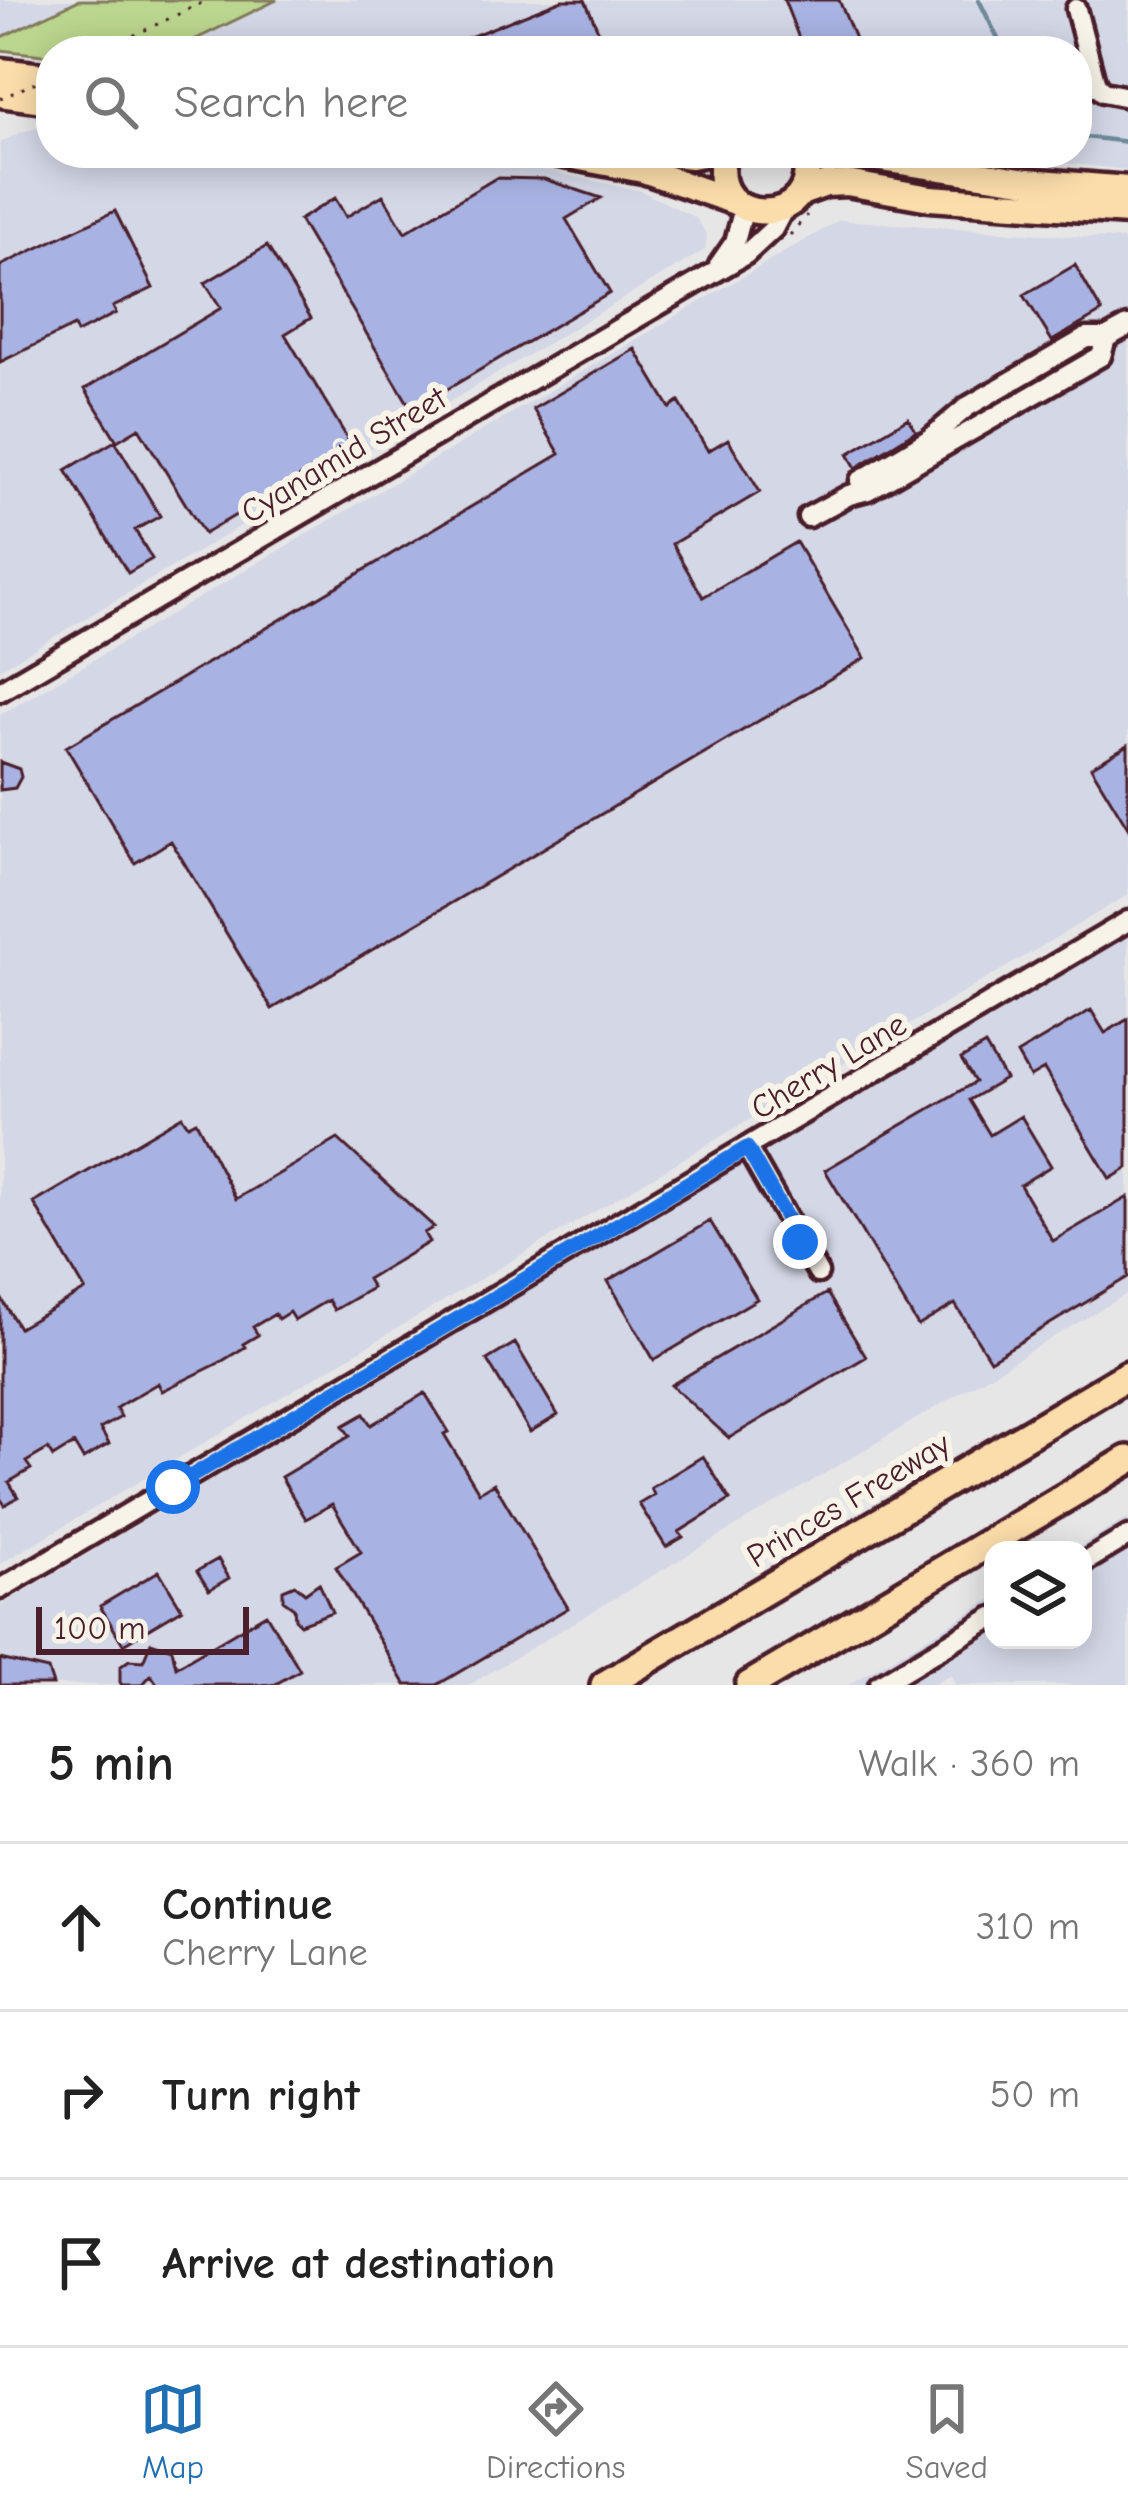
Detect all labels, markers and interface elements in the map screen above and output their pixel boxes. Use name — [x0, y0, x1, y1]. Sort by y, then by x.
search box — [36, 36, 1092, 168]
icon: search — [78, 69, 144, 135]
text: Search here — [174, 76, 408, 128]
street label: Cyanamid Street — [234, 378, 454, 531]
street label: Cherry Lane — [744, 1005, 913, 1127]
route end — [773, 1215, 827, 1269]
street label: Princes Freeway — [740, 1424, 957, 1575]
route start — [146, 1460, 200, 1514]
map controls — [984, 1541, 1092, 1649]
button: layers — [984, 1541, 1092, 1649]
scale bar — [36, 1601, 249, 1654]
text: 100 m — [54, 1609, 146, 1647]
text: 5 min — [48, 1734, 174, 1793]
text: Walk · 360 m — [858, 1741, 1080, 1786]
text: Continue — [162, 1878, 332, 1930]
icon: ahead — [48, 1894, 114, 1960]
text: 310 m — [976, 1904, 1080, 1949]
text: Cherry Lane — [162, 1930, 368, 1975]
icon: right — [48, 2062, 114, 2128]
text: Turn right — [162, 2069, 360, 2121]
text: 50 m — [990, 2072, 1080, 2117]
icon: arrive — [48, 2230, 114, 2296]
text: Arrive at destination — [162, 2237, 555, 2289]
tab: Map — [140, 2376, 206, 2486]
tab: Directions — [486, 2376, 626, 2486]
tab: Saved — [906, 2376, 988, 2486]

